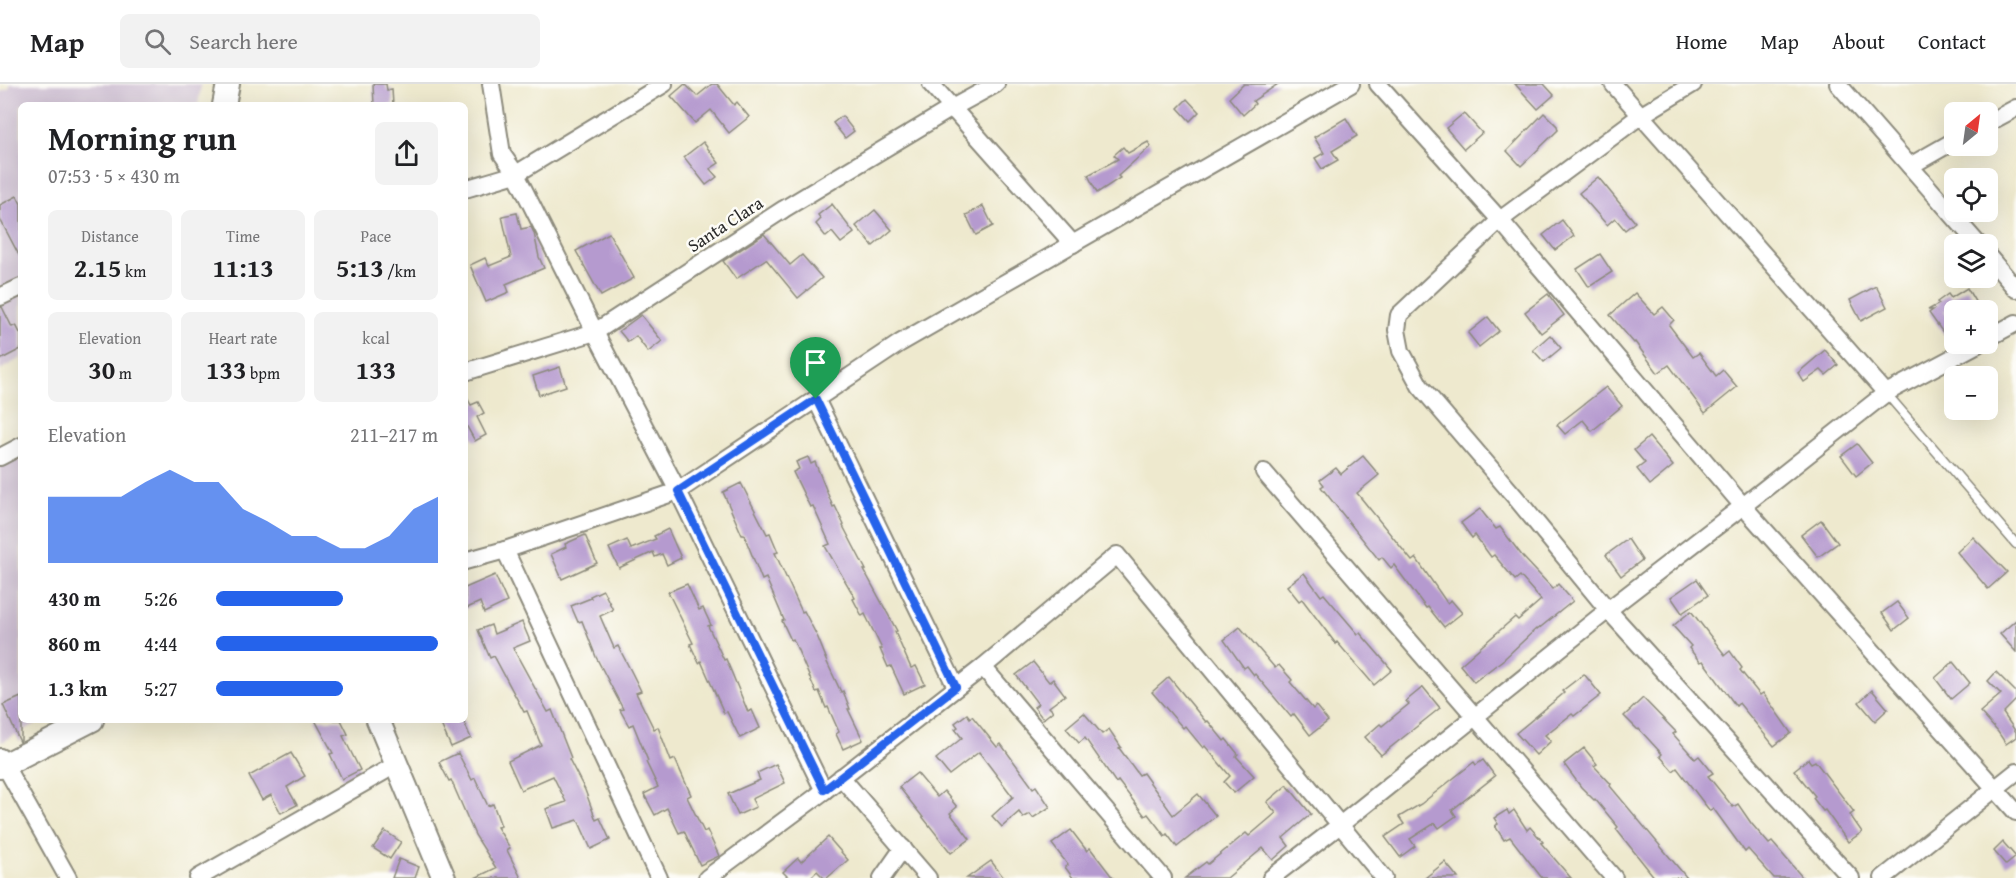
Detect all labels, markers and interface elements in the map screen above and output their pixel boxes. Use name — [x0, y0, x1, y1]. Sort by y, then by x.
search box — [120, 14, 540, 68]
text: Map — [30, 21, 84, 62]
icon: search — [141, 25, 174, 58]
text: Search here — [189, 25, 298, 57]
text: Home — [1676, 26, 1727, 57]
text: Map — [1760, 26, 1799, 57]
text: About — [1832, 26, 1885, 57]
text: Contact — [1918, 26, 1986, 57]
north arrow — [1944, 102, 1998, 156]
map controls — [1944, 102, 1998, 420]
text: Morning run — [48, 114, 237, 162]
button: share — [375, 122, 438, 185]
text: 07:53 · 5 × 430 m — [48, 161, 180, 190]
button: locate — [1944, 168, 1998, 222]
street label: Santa Clara — [682, 189, 769, 259]
text: Distance — [81, 224, 139, 248]
text: Time — [226, 224, 260, 248]
text: Pace — [361, 224, 391, 248]
button: layers — [1944, 234, 1998, 288]
text: 2.15 — [74, 248, 122, 287]
text: 11:13 — [212, 248, 274, 287]
text: 5:13 — [336, 248, 384, 287]
text: km — [122, 259, 146, 283]
text: /km — [384, 259, 416, 283]
button: + — [1944, 300, 1998, 354]
text: Elevation — [79, 326, 141, 350]
text: Heart rate — [209, 326, 277, 350]
text: kcal — [362, 326, 390, 350]
pin — [790, 337, 841, 399]
icon: arrive — [799, 346, 832, 379]
text: 30 — [88, 350, 115, 389]
text: 133 — [206, 350, 246, 389]
text: 133 — [356, 350, 396, 389]
text: m — [115, 361, 132, 385]
text: bpm — [246, 361, 280, 385]
button: − — [1944, 366, 1998, 420]
text: Elevation — [48, 420, 126, 449]
text: 211–217 m — [350, 420, 438, 449]
text: 430 m — [48, 584, 101, 613]
text: 5:26 — [144, 584, 178, 613]
text: 860 m — [48, 629, 101, 658]
text: 4:44 — [144, 629, 178, 658]
text: 1.3 km — [48, 674, 107, 703]
text: 5:27 — [144, 674, 178, 703]

